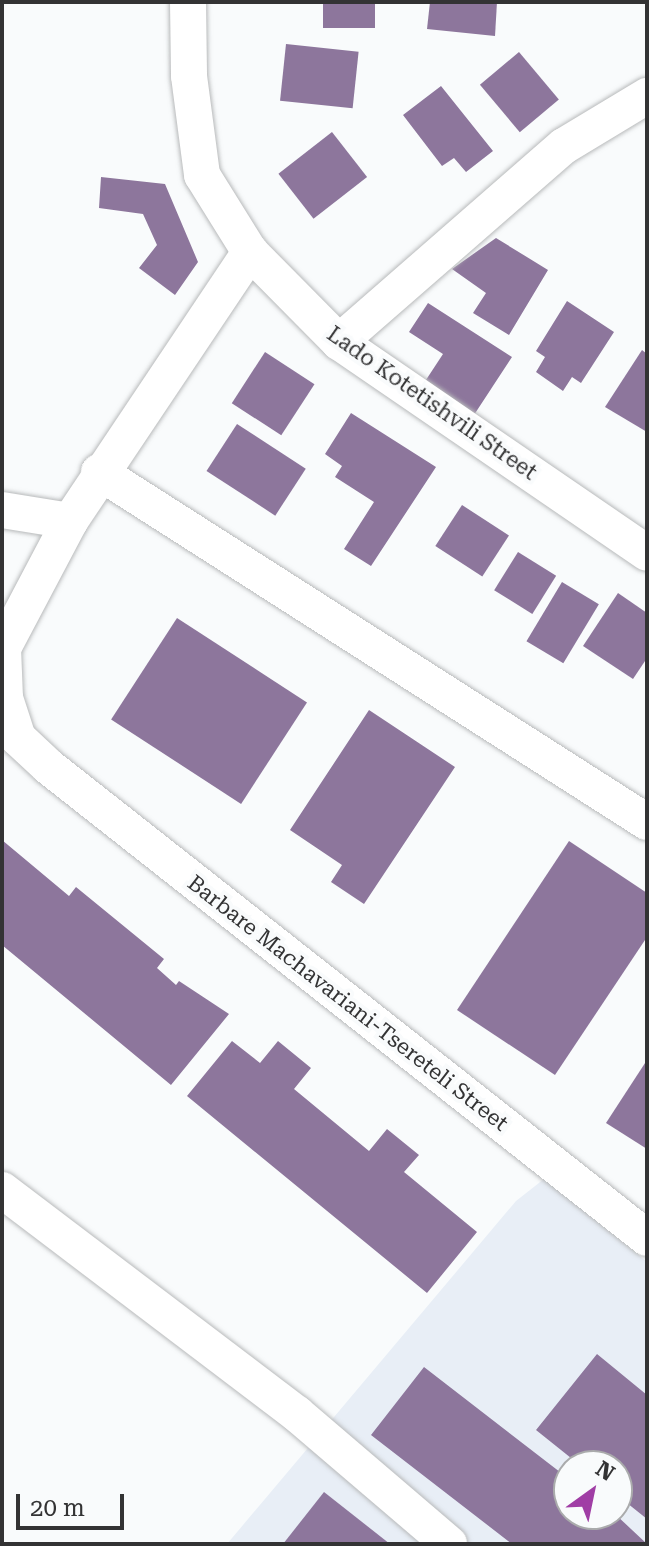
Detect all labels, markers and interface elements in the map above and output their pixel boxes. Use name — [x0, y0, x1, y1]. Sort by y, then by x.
street label: Lado Kotetishvili Street — [322, 321, 542, 485]
street label: Barbare Machavariani-Tsereteli Street — [182, 870, 514, 1136]
north arrow — [553, 1450, 633, 1530]
text: N — [591, 1456, 619, 1486]
scale bar — [20, 1478, 128, 1528]
text: 20 m — [30, 1494, 85, 1522]

